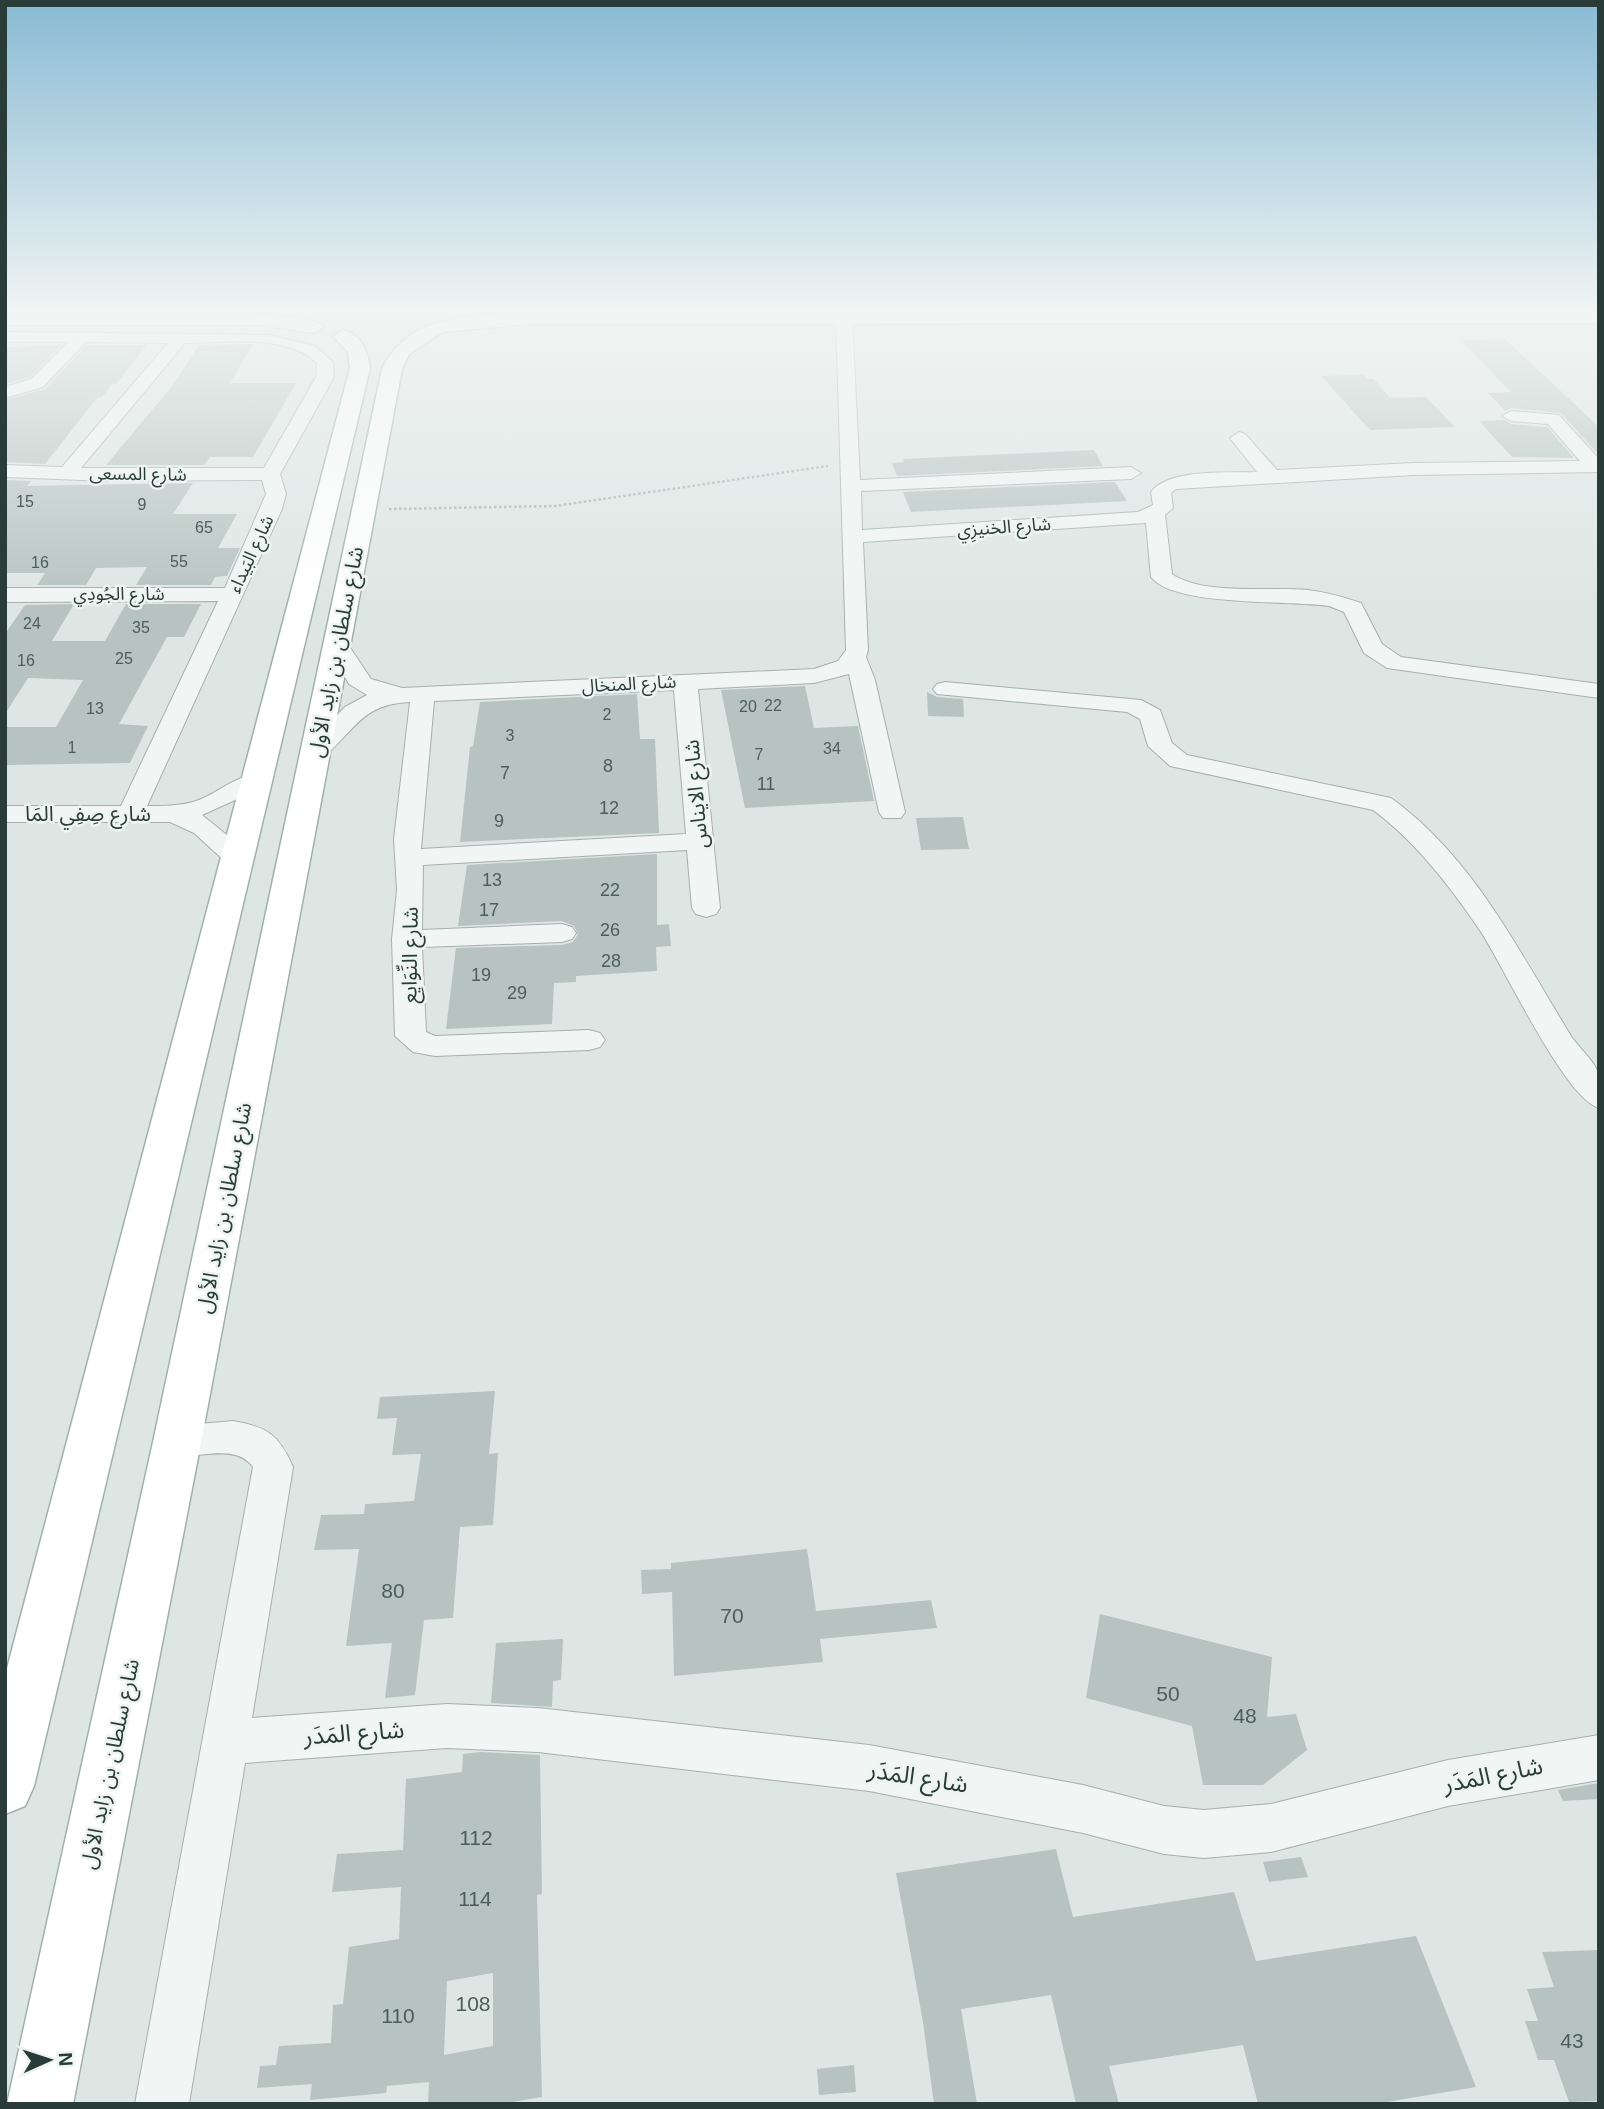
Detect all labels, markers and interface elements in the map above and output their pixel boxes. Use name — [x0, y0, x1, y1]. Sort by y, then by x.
street label: شارع المسعى — [89, 463, 187, 489]
house number: 15 — [16, 493, 34, 510]
house number: 9 — [138, 496, 147, 513]
street label: شارع البَيداء — [224, 512, 281, 598]
street label: شارع الخنيزِي — [956, 514, 1052, 544]
house number: 65 — [195, 519, 213, 536]
street label: شارع سلطان بن زايد الأول — [304, 545, 371, 760]
house number: 55 — [170, 553, 188, 570]
house number: 16 — [31, 554, 49, 571]
street label: شارع الجُودِي — [73, 584, 165, 608]
house number: 24 — [23, 615, 41, 632]
house number: 35 — [132, 619, 150, 636]
house number: 25 — [115, 650, 133, 667]
house number: 16 — [17, 652, 35, 669]
street label: شارع المنخال — [581, 672, 677, 700]
house number: 22 — [764, 697, 782, 714]
house number: 20 — [739, 698, 757, 715]
house number: 13 — [86, 700, 104, 717]
house number: 2 — [603, 706, 612, 723]
house number: 3 — [506, 727, 515, 744]
street label: شارع الايناس — [679, 738, 716, 849]
house number: 1 — [68, 739, 77, 756]
house number: 34 — [823, 740, 841, 757]
house number: 7 — [755, 746, 764, 763]
house number: 8 — [603, 756, 613, 776]
house number: 7 — [500, 763, 510, 783]
house number: 11 — [757, 774, 775, 794]
house number: 12 — [599, 798, 619, 818]
street label: شارع صِفِي المَا — [25, 802, 151, 830]
house number: 9 — [494, 811, 504, 831]
house number: 13 — [482, 870, 502, 890]
house number: 22 — [600, 880, 620, 900]
house number: 17 — [479, 900, 499, 920]
street label: شارع النِّوَايِع — [394, 906, 426, 1004]
house number: 26 — [600, 920, 620, 940]
house number: 28 — [601, 951, 621, 971]
house number: 19 — [471, 965, 491, 985]
house number: 29 — [507, 983, 527, 1003]
street label: شارع سلطان بن زايد الأول — [192, 1101, 259, 1316]
house number: 80 — [381, 1579, 405, 1602]
house number: 70 — [720, 1604, 744, 1627]
street label: شارع سلطان بن زايد الأول — [76, 1657, 147, 1872]
house number: 50 — [1156, 1682, 1180, 1705]
house number: 48 — [1233, 1704, 1257, 1727]
street label: شارع المَدَر — [302, 1716, 405, 1754]
street label: شارع المَدَر — [1440, 1752, 1546, 1801]
street label: شارع المَدَر — [865, 1755, 970, 1802]
house number: 112 — [459, 1826, 493, 1849]
house number: 114 — [458, 1887, 492, 1910]
house number: 108 — [455, 1992, 491, 2015]
house number: 110 — [381, 2004, 415, 2027]
north arrow — [14, 2025, 84, 2095]
house number: 43 — [1560, 2029, 1584, 2052]
text: N — [55, 2052, 76, 2067]

